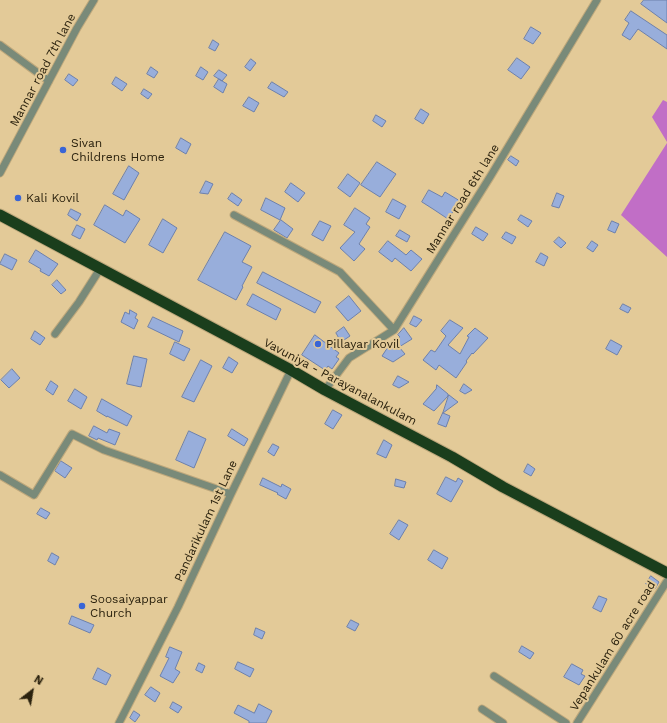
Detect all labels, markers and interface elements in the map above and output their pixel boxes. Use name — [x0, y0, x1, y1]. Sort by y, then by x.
street label: Mannar road 7th lane — [7, 11, 79, 129]
place label: Sivan Childrens Home — [71, 136, 165, 164]
street label: Mannar road 6th lane — [423, 142, 503, 256]
marker: Sivan Childrens Home — [58, 145, 68, 155]
place label: Kali Kovil — [26, 191, 79, 205]
marker: Kali Kovil — [13, 193, 23, 203]
street label: Vavuniya - Parayanalankulam — [261, 335, 419, 429]
place label: Pillayar Kovil — [326, 337, 400, 351]
marker: Pillayar Kovil — [313, 339, 323, 349]
street label: Pandarikulam 1st Lane — [171, 458, 241, 584]
street label: Vepankulam 60 acre road — [567, 578, 659, 714]
place label: Soosaiyappar Church — [90, 592, 168, 620]
marker: Soosaiyappar Church — [77, 601, 87, 611]
north arrow — [12, 671, 52, 711]
text: N — [32, 673, 45, 688]

